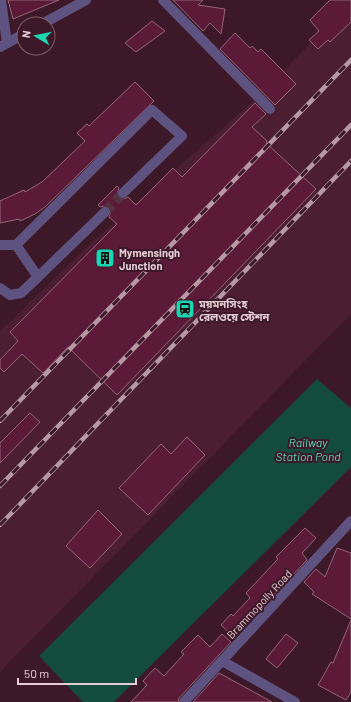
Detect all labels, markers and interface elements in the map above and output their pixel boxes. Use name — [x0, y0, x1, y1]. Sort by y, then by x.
north arrow — [16, 16, 56, 56]
text: N — [19, 29, 33, 39]
place label: Mymensingh Junction — [119, 246, 180, 272]
building icon: Mymensingh Junction — [94, 247, 116, 269]
place label: ময়মনসিংহ রেলওয়ে স্টেশন — [198, 297, 269, 323]
station icon: ময়মনসিংহ রেলওয়ে স্টেশন — [174, 298, 196, 320]
water label: Railway Station Pond — [275, 435, 341, 463]
street label: Brammopolly Road — [224, 567, 294, 641]
scale bar — [18, 660, 136, 686]
text: 50 m — [24, 666, 49, 680]

